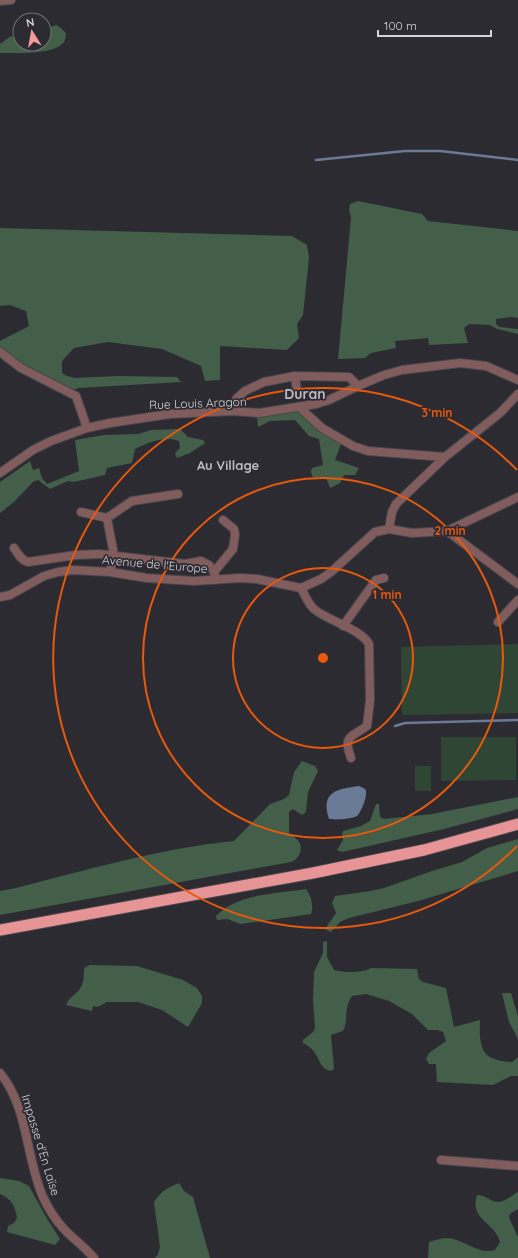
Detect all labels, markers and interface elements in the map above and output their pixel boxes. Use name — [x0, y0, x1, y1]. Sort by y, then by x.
north arrow — [12, 12, 52, 52]
scale bar — [378, 12, 491, 38]
text: N — [25, 15, 35, 30]
text: 100 m — [384, 18, 417, 33]
district label: Duran — [284, 385, 326, 403]
street label: Rue Louis Aragon — [149, 394, 247, 412]
text: 3 min — [422, 405, 452, 420]
district label: Au Village — [197, 457, 259, 473]
text: 2 min — [434, 523, 466, 538]
street label: Avenue de l'Europe — [102, 552, 209, 576]
text: 1 min — [372, 587, 402, 602]
centre of rings — [316, 651, 330, 665]
street label: Impasse d'En Laïse — [18, 1093, 64, 1198]

